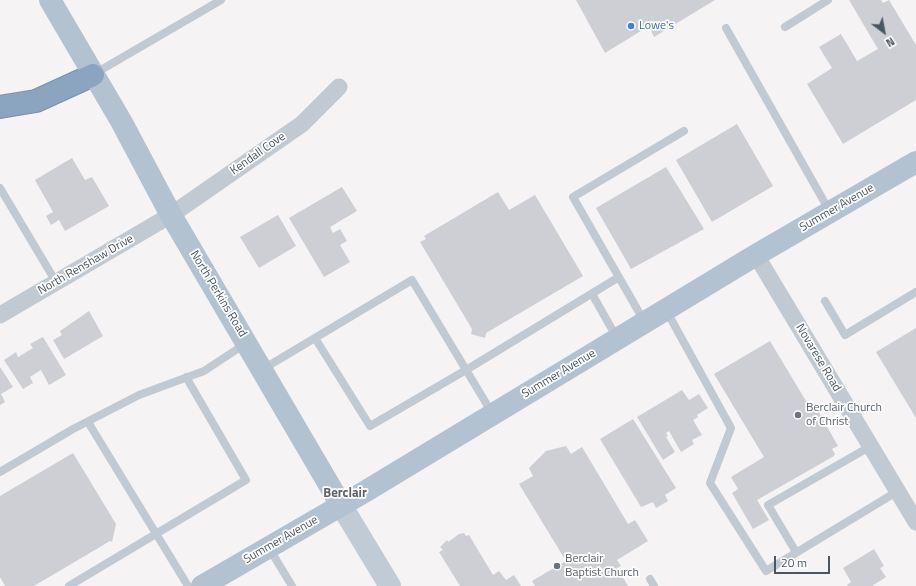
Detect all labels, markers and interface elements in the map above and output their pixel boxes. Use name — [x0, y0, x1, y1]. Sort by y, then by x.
north arrow — [864, 12, 904, 52]
place label: Lowe's — [639, 19, 674, 33]
marker: Lowe's — [626, 21, 636, 31]
text: N — [883, 33, 898, 51]
street label: Kendall Cove — [228, 130, 288, 178]
street label: Summer Avenue — [797, 181, 877, 235]
street label: North Renshaw Drive — [36, 232, 136, 298]
street label: North Perkins Road — [187, 248, 249, 340]
street label: Novarese Road — [792, 322, 844, 394]
street label: Summer Avenue — [520, 346, 598, 402]
place label: Berclair Church of Christ — [806, 401, 882, 429]
marker: Berclair Church of Christ — [793, 410, 803, 420]
district label: Berclair — [323, 486, 367, 502]
street label: Summer Avenue — [241, 513, 321, 567]
scale bar — [776, 548, 832, 574]
place label: Berclair Baptist Church — [565, 552, 639, 580]
text: 20 m — [781, 553, 807, 572]
marker: Berclair Baptist Church — [552, 561, 562, 571]

